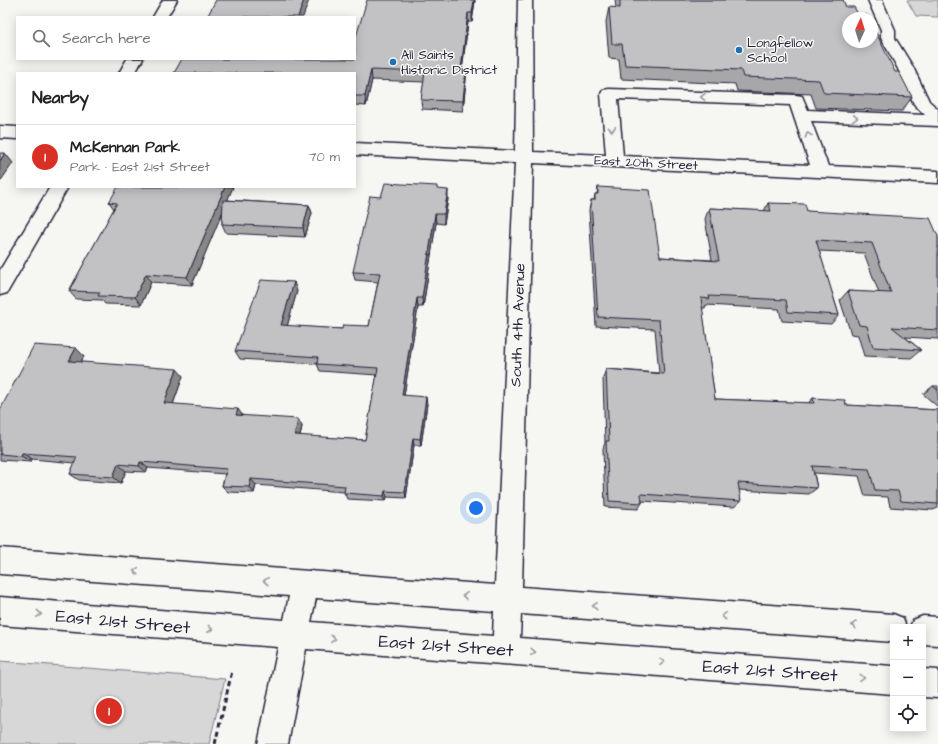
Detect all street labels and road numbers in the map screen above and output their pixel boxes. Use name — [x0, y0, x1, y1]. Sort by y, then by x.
street label: East 20th Street — [594, 151, 699, 175]
street label: South 4th Avenue — [505, 263, 531, 387]
street label: East 21st Street — [55, 604, 192, 640]
street label: East 21st Street — [378, 629, 515, 663]
street label: East 21st Street — [702, 654, 839, 688]

